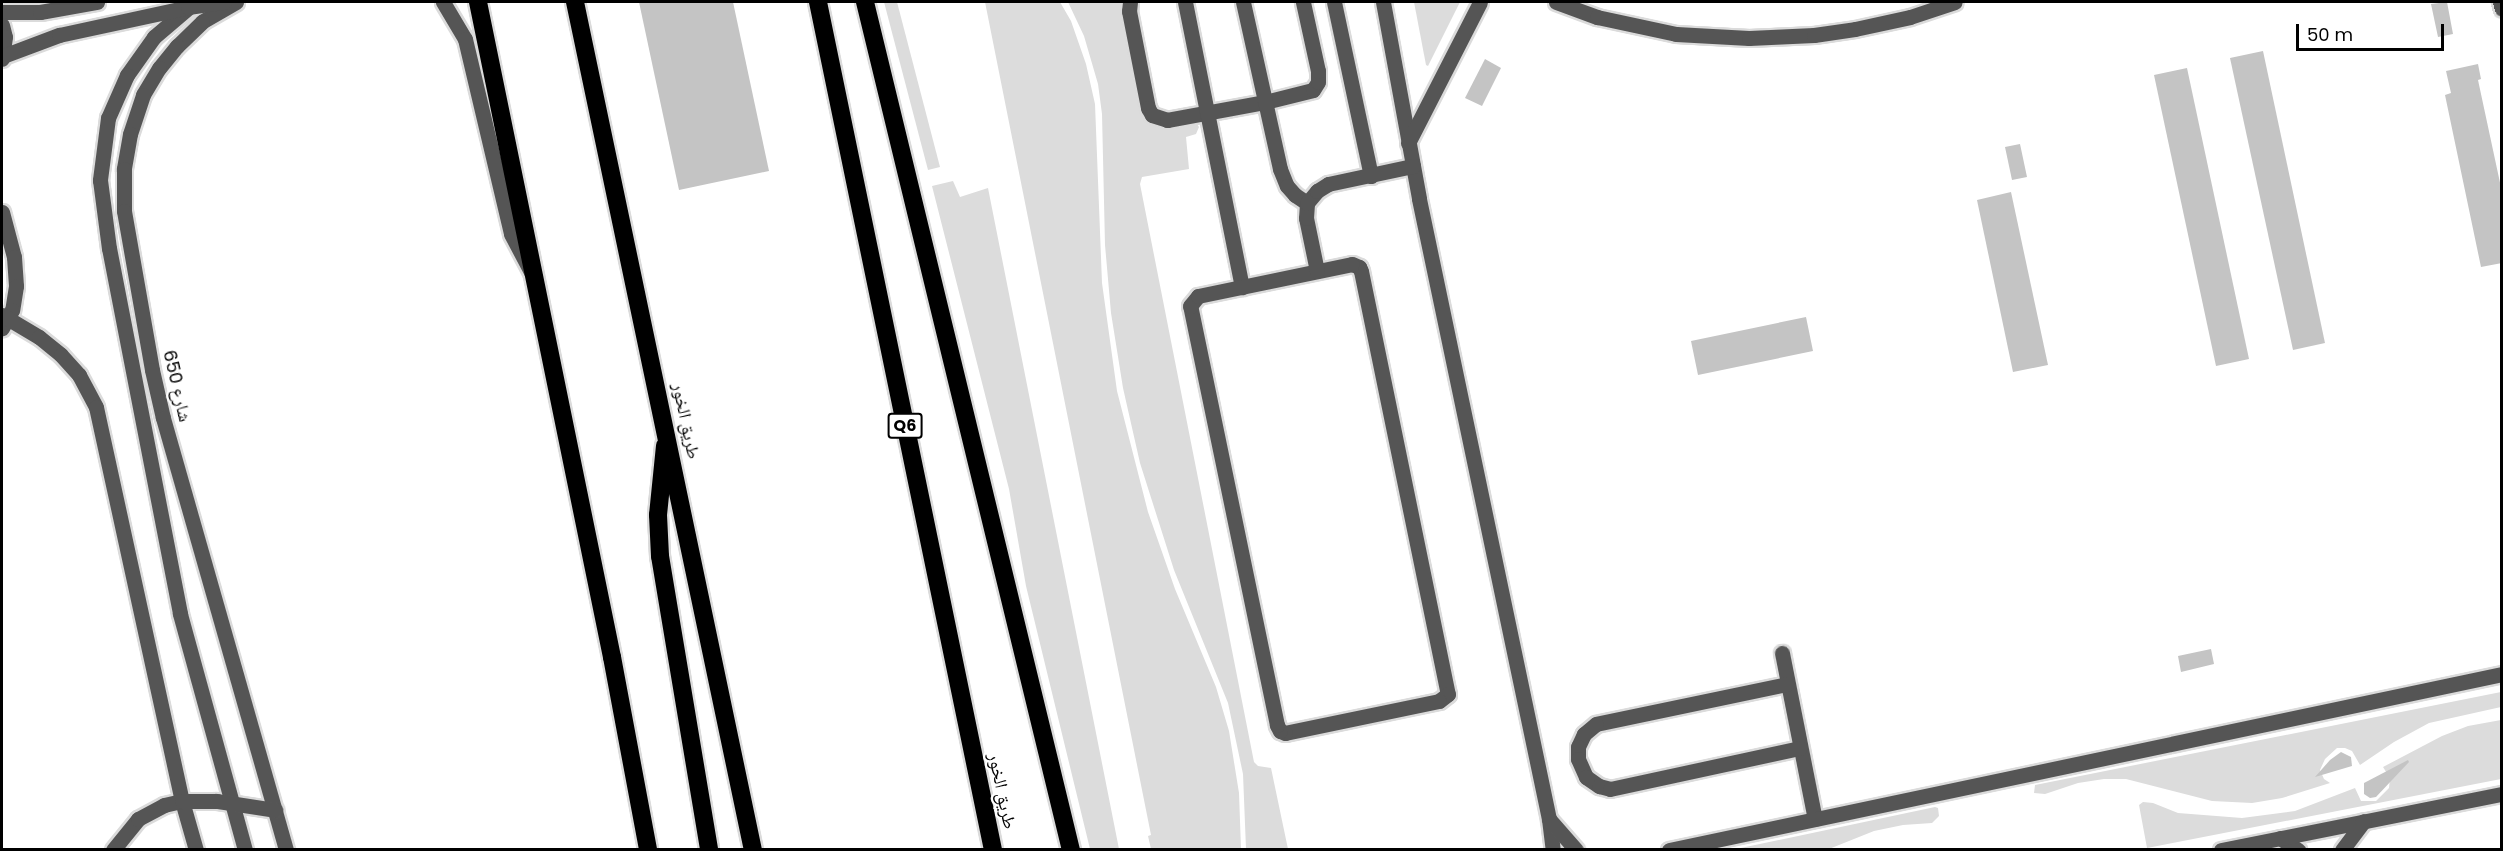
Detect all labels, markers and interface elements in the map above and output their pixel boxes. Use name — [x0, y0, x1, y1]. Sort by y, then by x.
scale bar — [2299, 12, 2448, 50]
text: 50 m — [2307, 22, 2353, 47]
street label: شارع 650 — [158, 348, 196, 424]
street label: طريق الخور — [667, 381, 705, 461]
road number: Q6 — [887, 413, 923, 439]
street label: طريق الخور — [983, 751, 1021, 831]

